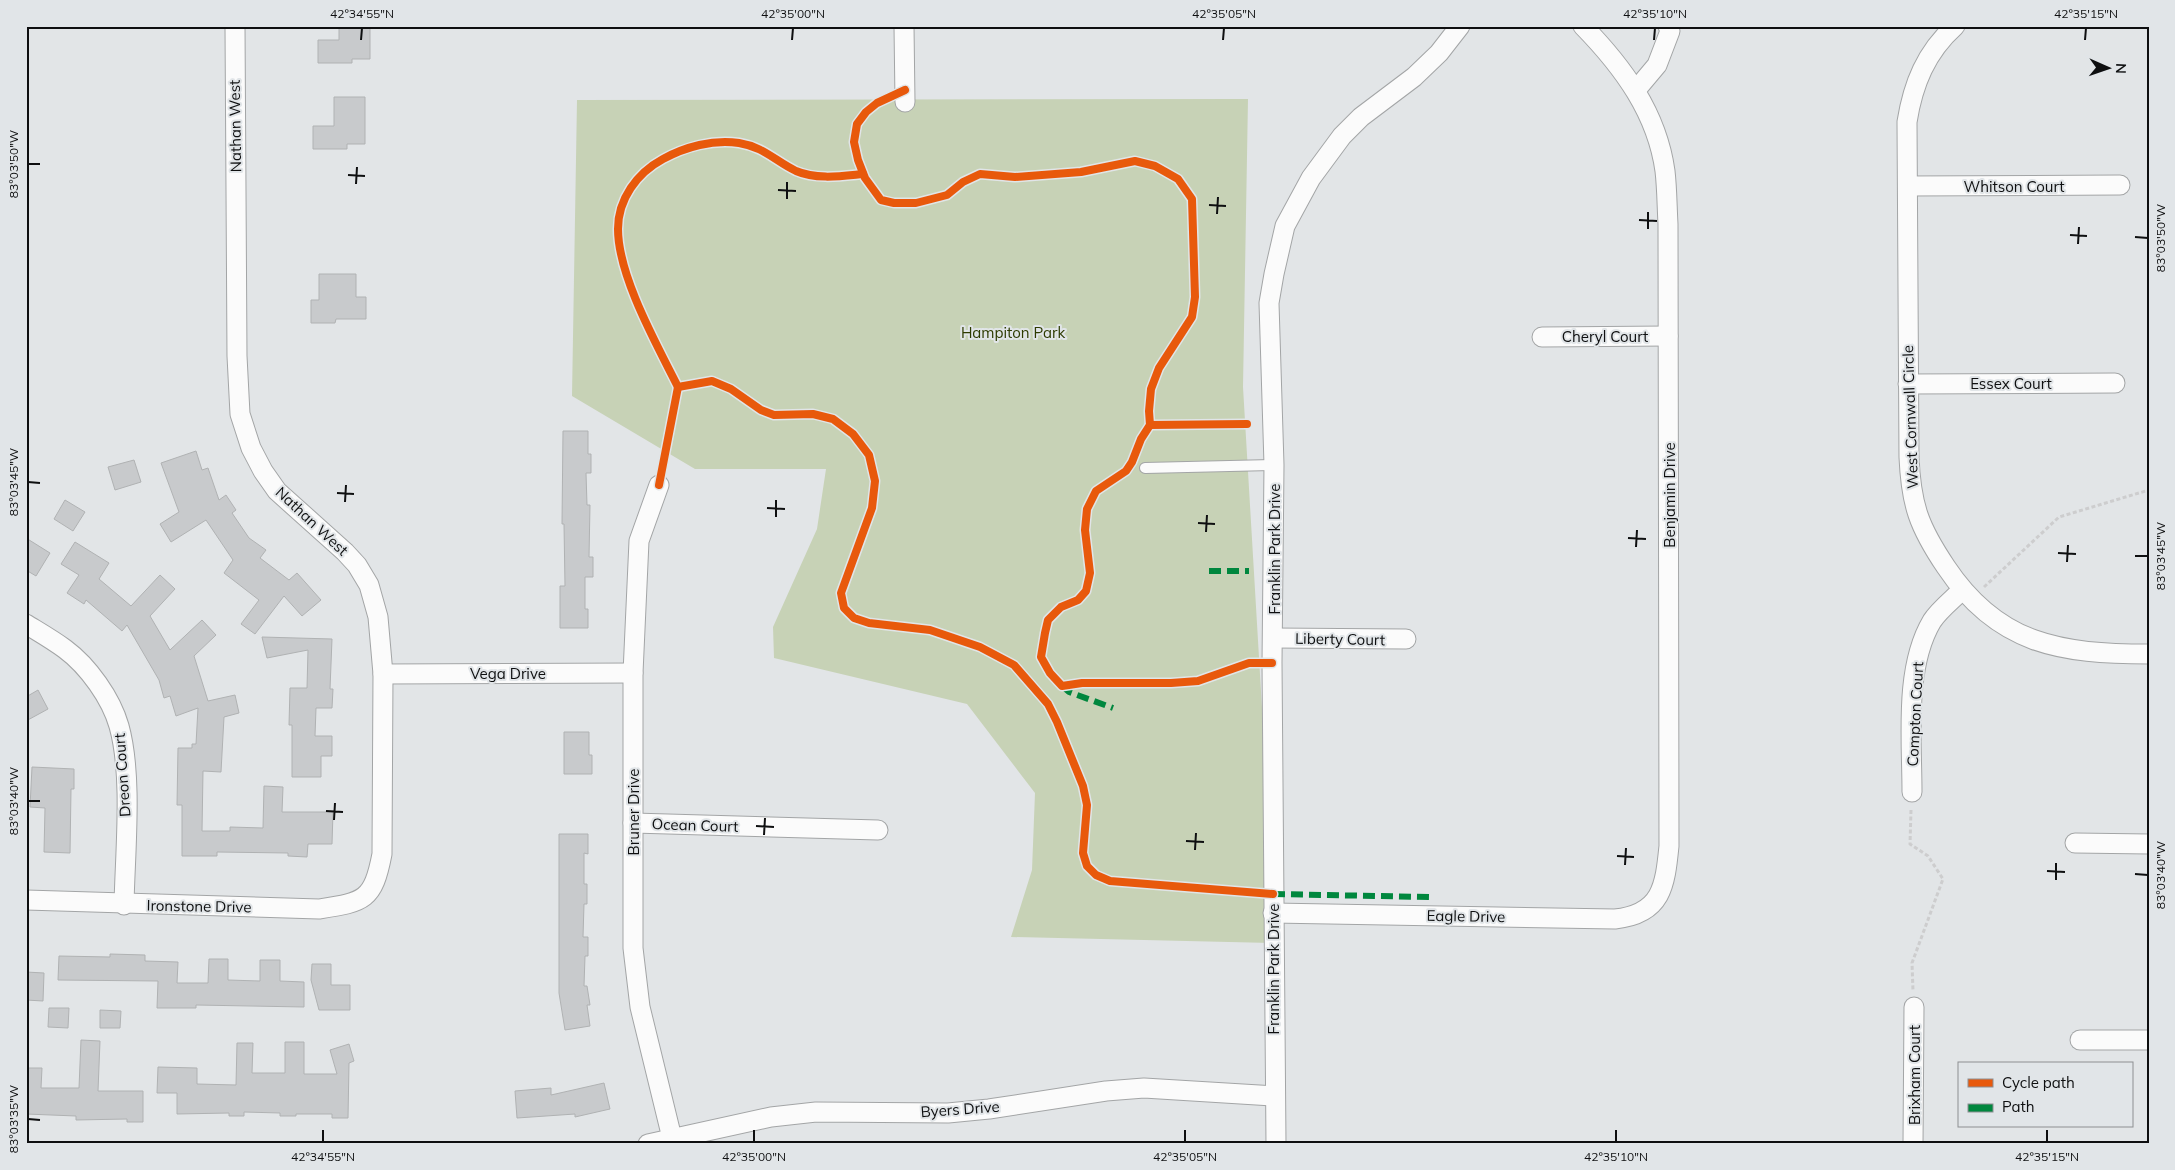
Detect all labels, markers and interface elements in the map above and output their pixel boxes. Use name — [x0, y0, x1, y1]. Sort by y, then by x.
text: 42°34'55"N — [330, 6, 394, 21]
text: 42°35'00"N — [761, 6, 825, 21]
text: 42°35'05"N — [1192, 6, 1256, 21]
text: 42°35'10"N — [1623, 6, 1687, 21]
text: 42°35'15"N — [2054, 6, 2118, 21]
north arrow — [2082, 42, 2132, 92]
text: N — [2112, 63, 2130, 74]
street label: Nathan West — [225, 80, 245, 172]
text: 83°03'50"W — [6, 130, 21, 198]
street label: Whitson Court — [1963, 177, 2065, 196]
text: 83°03'50"W — [2153, 204, 2168, 272]
park label: Hampiton Park — [961, 323, 1065, 342]
street label: Cheryl Court — [1562, 327, 1648, 346]
street label: West Cornwall Circle — [1898, 345, 1922, 489]
street label: Essex Court — [1970, 374, 2052, 393]
street label: Benjamin Drive — [1660, 442, 1679, 548]
text: 83°03'45"W — [6, 448, 21, 516]
street label: Nathan West — [272, 482, 352, 560]
street label: Franklin Park Drive — [1265, 484, 1284, 614]
text: 83°03'45"W — [2153, 522, 2168, 590]
street label: Liberty Court — [1295, 629, 1385, 649]
street label: Compton Court — [1903, 661, 1927, 767]
street label: Vega Drive — [470, 664, 546, 683]
street label: Dreon Court — [110, 732, 134, 818]
text: 83°03'40"W — [6, 767, 21, 835]
street label: Bruner Drive — [624, 769, 643, 855]
street label: Ocean Court — [651, 814, 739, 836]
text: 83°03'40"W — [2153, 841, 2168, 909]
street label: Ironstone Drive — [146, 896, 252, 916]
street label: Franklin Park Drive — [1264, 904, 1283, 1034]
street label: Eagle Drive — [1427, 906, 1505, 926]
street label: Brixham Court — [1905, 1025, 1924, 1125]
legend — [1958, 1062, 2132, 1128]
text: Cycle path — [2002, 1073, 2075, 1092]
text: 83°03'35"W — [6, 1085, 21, 1153]
street label: Byers Drive — [920, 1097, 1000, 1121]
text: Path — [2002, 1097, 2034, 1116]
text: 42°34'55"N — [291, 1149, 355, 1164]
text: 42°35'00"N — [722, 1149, 786, 1164]
text: 42°35'05"N — [1153, 1149, 1217, 1164]
text: 42°35'10"N — [1584, 1149, 1648, 1164]
text: 42°35'15"N — [2015, 1149, 2079, 1164]

